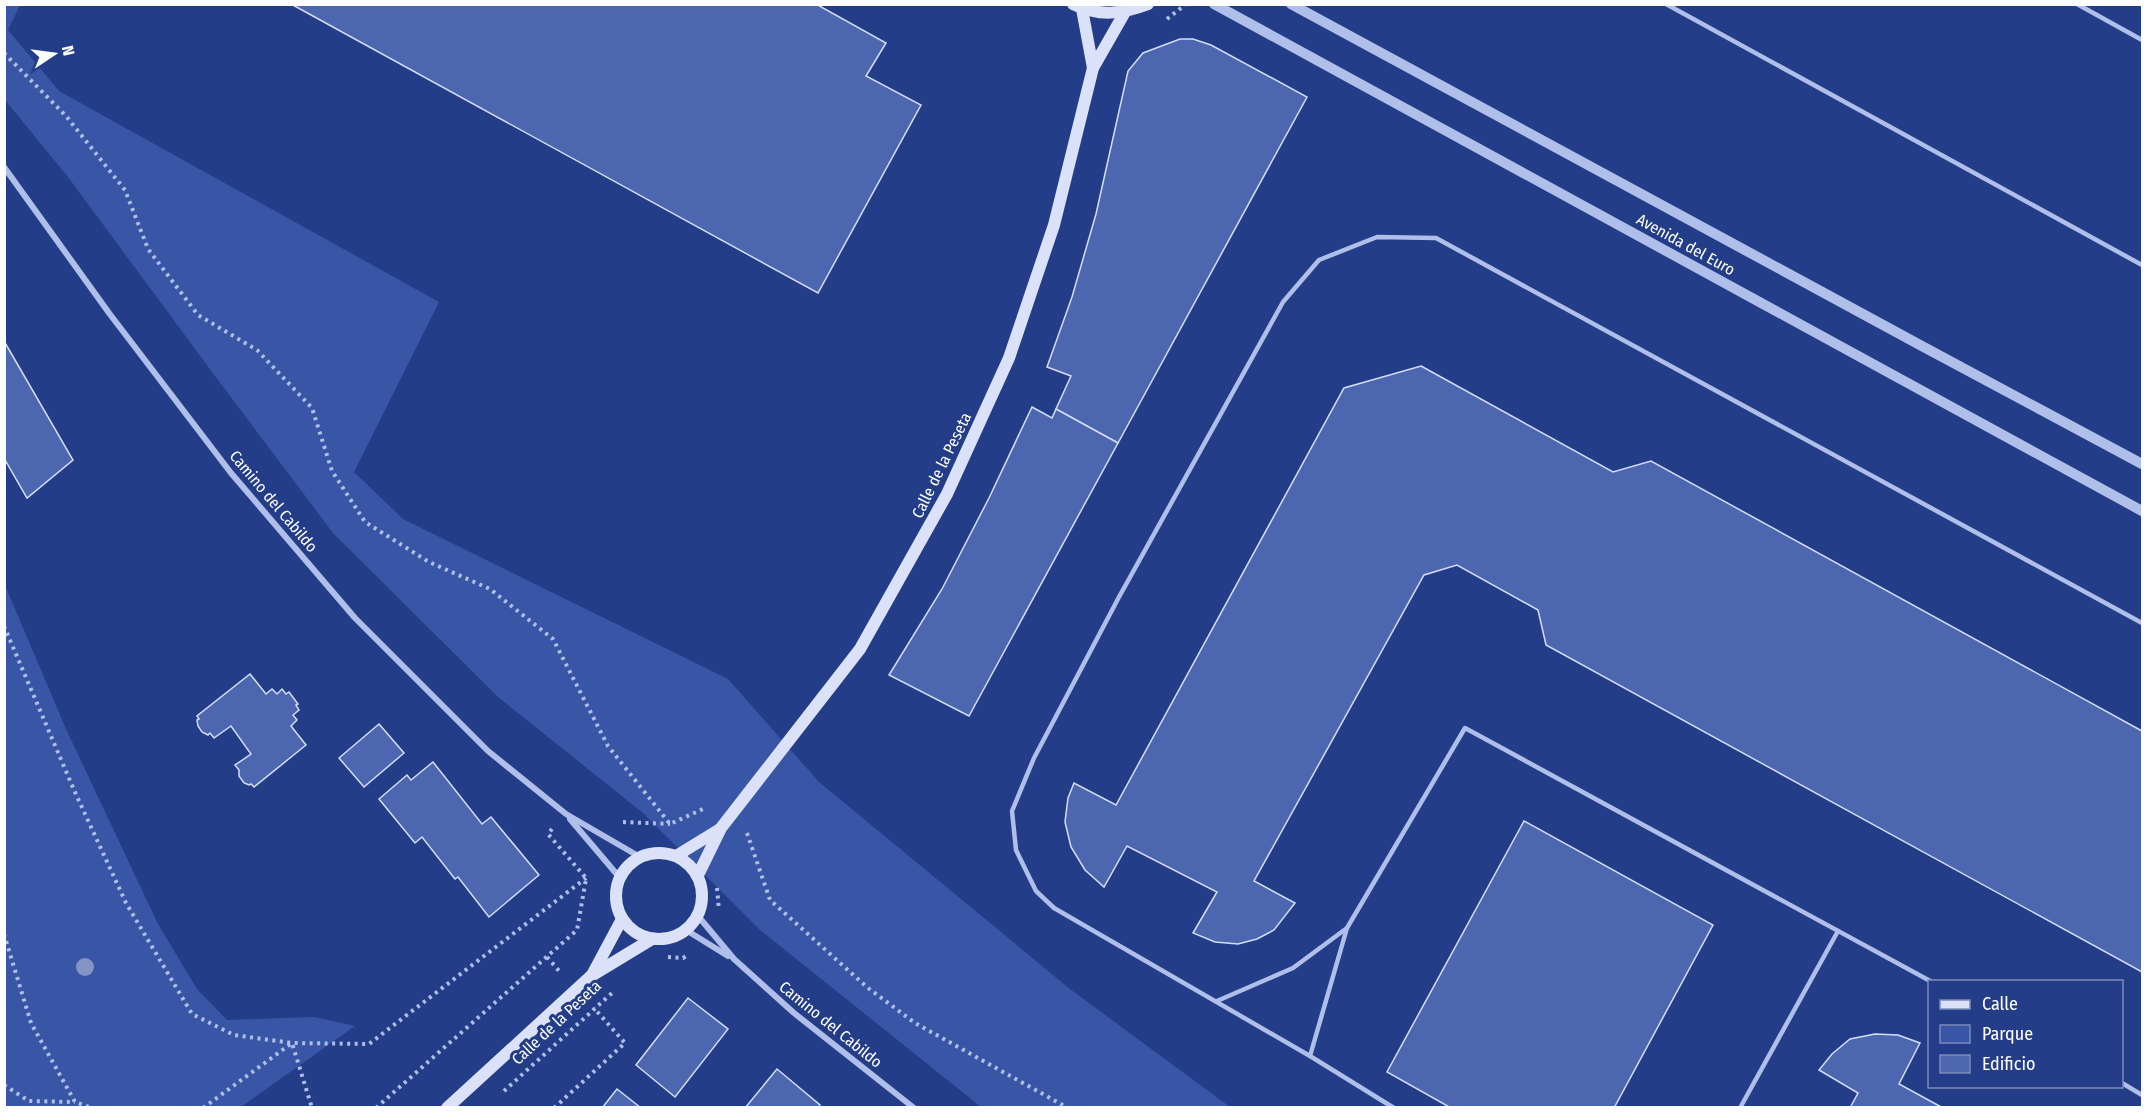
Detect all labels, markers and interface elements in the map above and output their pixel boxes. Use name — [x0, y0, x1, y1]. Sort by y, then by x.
north arrow — [24, 24, 84, 84]
text: N — [58, 44, 78, 58]
street label: Avenida del Euro — [1633, 210, 1738, 279]
street label: Calle de la Peseta — [908, 409, 975, 521]
street label: Camino del Cabildo — [226, 447, 322, 556]
street label: Calle de la Peseta — [508, 976, 605, 1069]
street label: Camino del Cabildo — [775, 977, 886, 1072]
legend — [1928, 980, 2123, 1088]
text: Calle — [1982, 993, 2018, 1015]
text: Parque — [1982, 1023, 2033, 1045]
text: Edificio — [1982, 1053, 2035, 1075]

